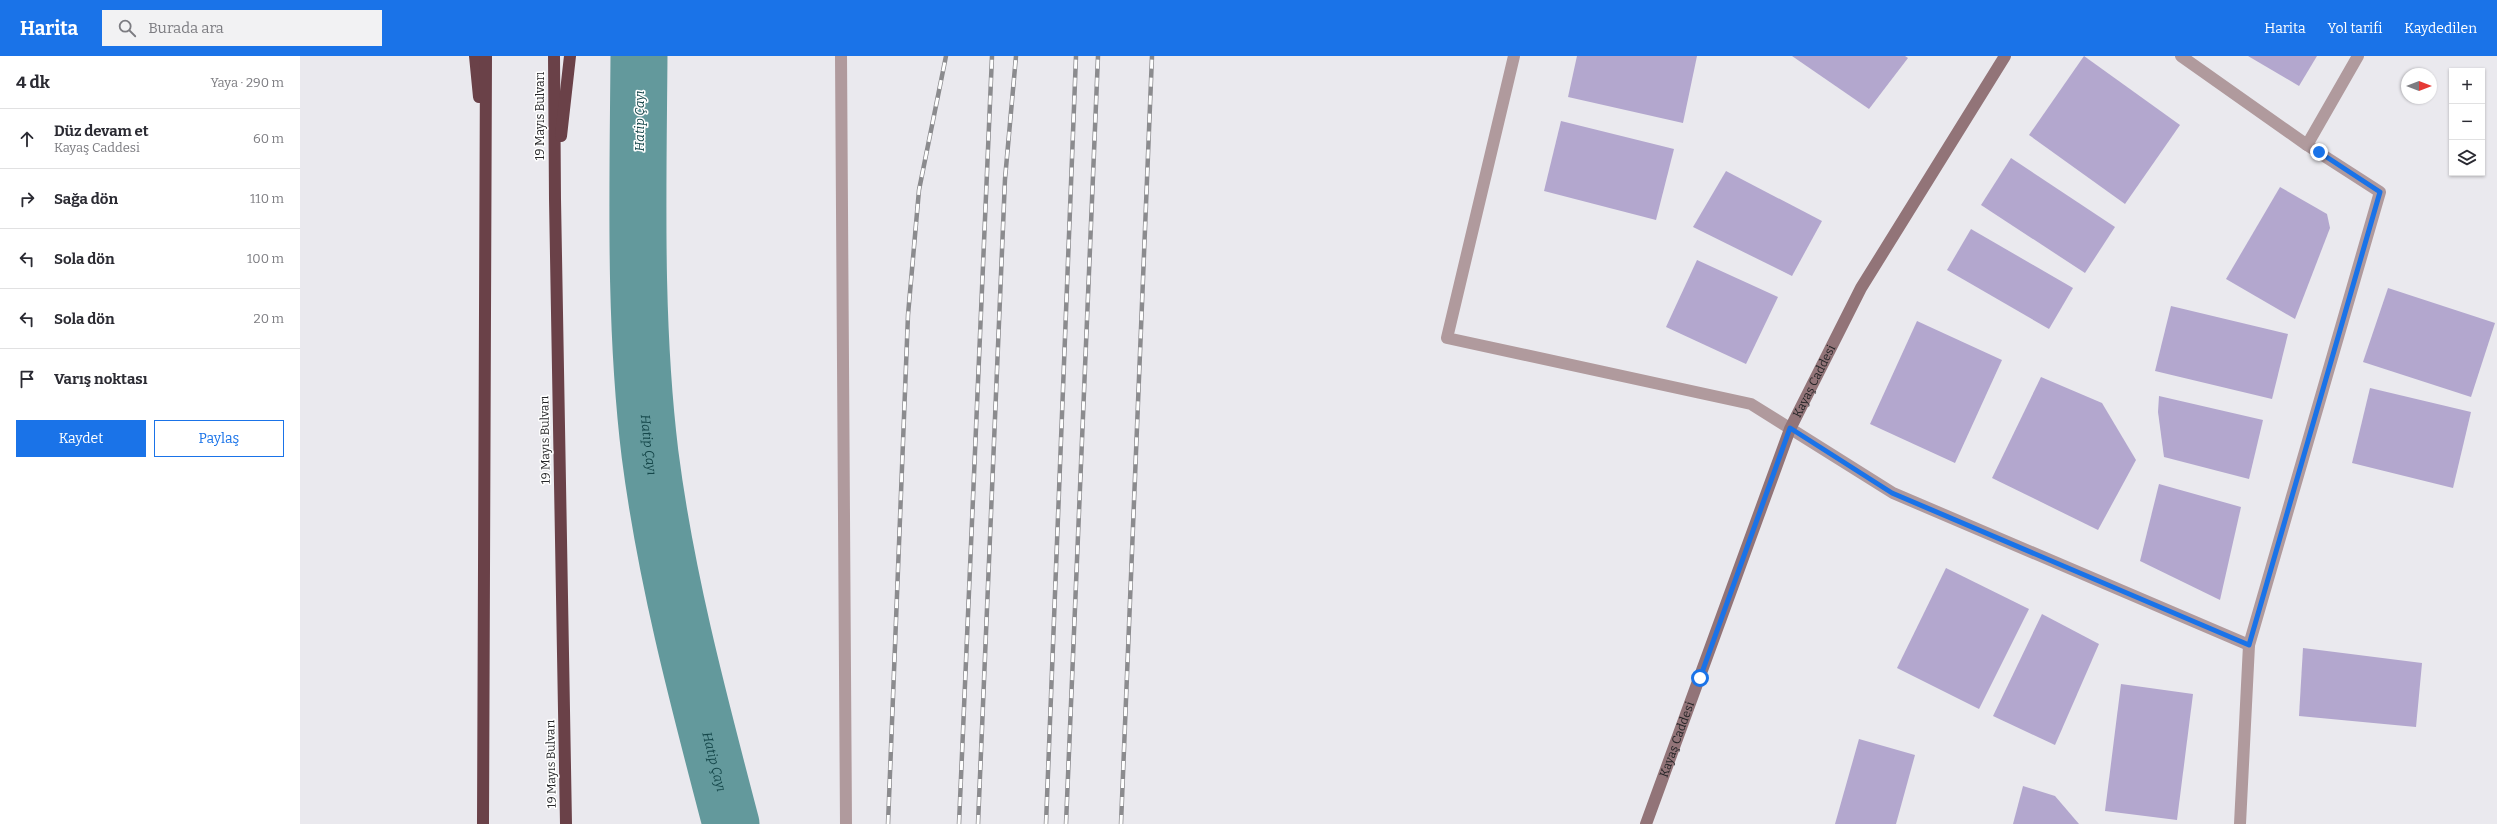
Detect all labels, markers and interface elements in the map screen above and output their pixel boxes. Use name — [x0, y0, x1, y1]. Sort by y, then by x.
search box — [102, 10, 382, 46]
text: Harita — [20, 17, 78, 40]
icon: search — [116, 17, 138, 39]
text: Burada ara — [148, 19, 224, 37]
text: Harita — [2264, 20, 2306, 37]
text: Yol tarifi — [2328, 20, 2382, 37]
text: Kaydedilen — [2404, 20, 2477, 37]
north arrow — [2401, 68, 2437, 104]
map controls — [2449, 68, 2485, 176]
button: + — [2449, 68, 2485, 104]
street label: 19 Mayıs Bulvarı — [533, 71, 547, 160]
text: 4 dk — [16, 72, 50, 93]
text: Yaya · 290 m — [210, 75, 284, 90]
water label: Hatip Çayı — [632, 91, 647, 151]
button: − — [2449, 104, 2485, 140]
text: Düz devam et — [54, 122, 149, 140]
icon: ahead — [16, 128, 38, 150]
text: 60 m — [253, 131, 284, 146]
text: Kayaş Caddesi — [54, 140, 140, 155]
button: layers — [2449, 140, 2485, 176]
route end — [2310, 143, 2328, 161]
icon: right — [16, 188, 38, 210]
text: Sağa dön — [54, 190, 118, 208]
text: 110 m — [250, 191, 284, 206]
icon: left — [16, 248, 38, 270]
text: Sola dön — [54, 250, 115, 268]
text: 100 m — [247, 251, 284, 266]
icon: left — [16, 308, 38, 330]
text: Sola dön — [54, 310, 115, 328]
text: 20 m — [254, 311, 284, 326]
street label: Kayaş Caddesi — [1790, 342, 1838, 420]
icon: arrive — [16, 368, 38, 390]
text: Varış noktası — [54, 370, 147, 388]
street label: 19 Mayıs Bulvarı — [537, 395, 553, 484]
water label: Hatip Çayı — [638, 414, 660, 476]
button: Kaydet — [16, 420, 146, 457]
button: Paylaş — [154, 420, 284, 457]
route start — [1691, 669, 1709, 687]
street label: Kayaş Caddesi — [1657, 699, 1697, 779]
street label: 19 Mayıs Bulvarı — [543, 719, 559, 808]
water label: Hatip Çayı — [700, 730, 730, 793]

